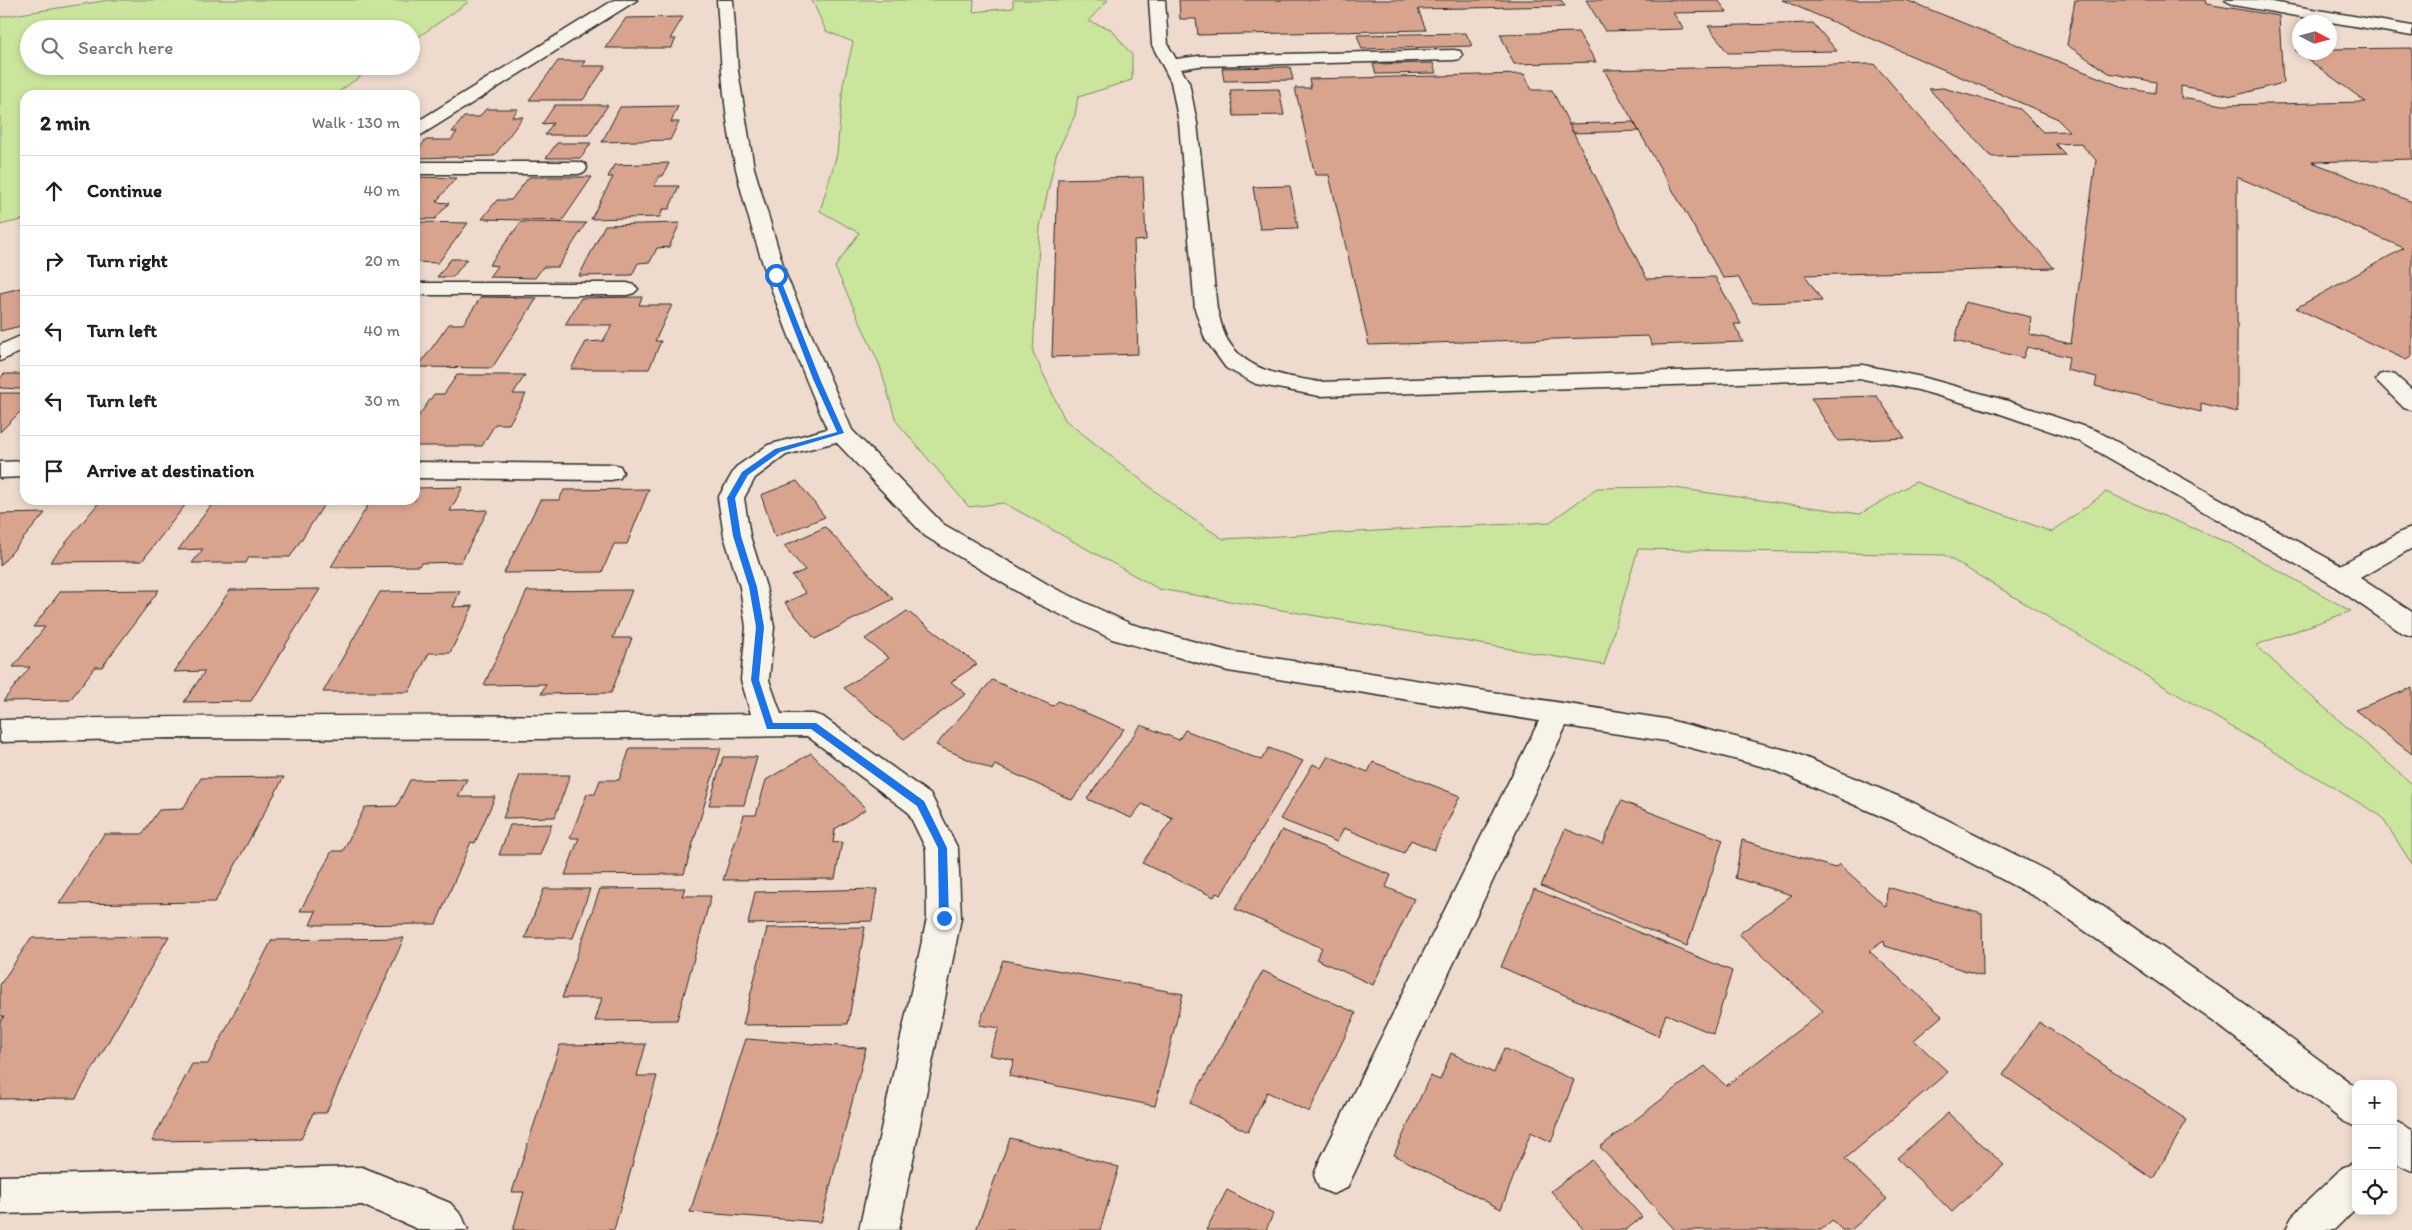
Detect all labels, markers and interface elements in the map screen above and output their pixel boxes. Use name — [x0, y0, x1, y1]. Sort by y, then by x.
north arrow — [2292, 15, 2337, 60]
search box — [20, 20, 420, 75]
icon: search — [38, 34, 66, 62]
text: Search here — [78, 36, 173, 59]
text: 2 min — [40, 110, 90, 135]
text: Walk · 130 m — [312, 113, 400, 132]
icon: ahead — [40, 177, 68, 205]
text: Continue — [87, 179, 162, 202]
text: 40 m — [363, 181, 400, 200]
icon: right — [40, 247, 68, 275]
text: Turn right — [87, 249, 168, 272]
text: 20 m — [365, 251, 400, 270]
route start — [765, 264, 788, 287]
icon: left — [40, 317, 68, 345]
text: Turn left — [87, 319, 157, 342]
text: 40 m — [363, 321, 400, 340]
icon: left — [40, 387, 68, 415]
text: Turn left — [87, 389, 157, 412]
text: 30 m — [364, 391, 400, 410]
icon: arrive — [40, 457, 68, 485]
text: Arrive at destination — [87, 459, 254, 482]
route end — [933, 907, 956, 930]
map controls — [2352, 1080, 2397, 1215]
button: + — [2352, 1080, 2397, 1125]
button: − — [2352, 1125, 2397, 1170]
button: locate — [2352, 1170, 2397, 1215]

